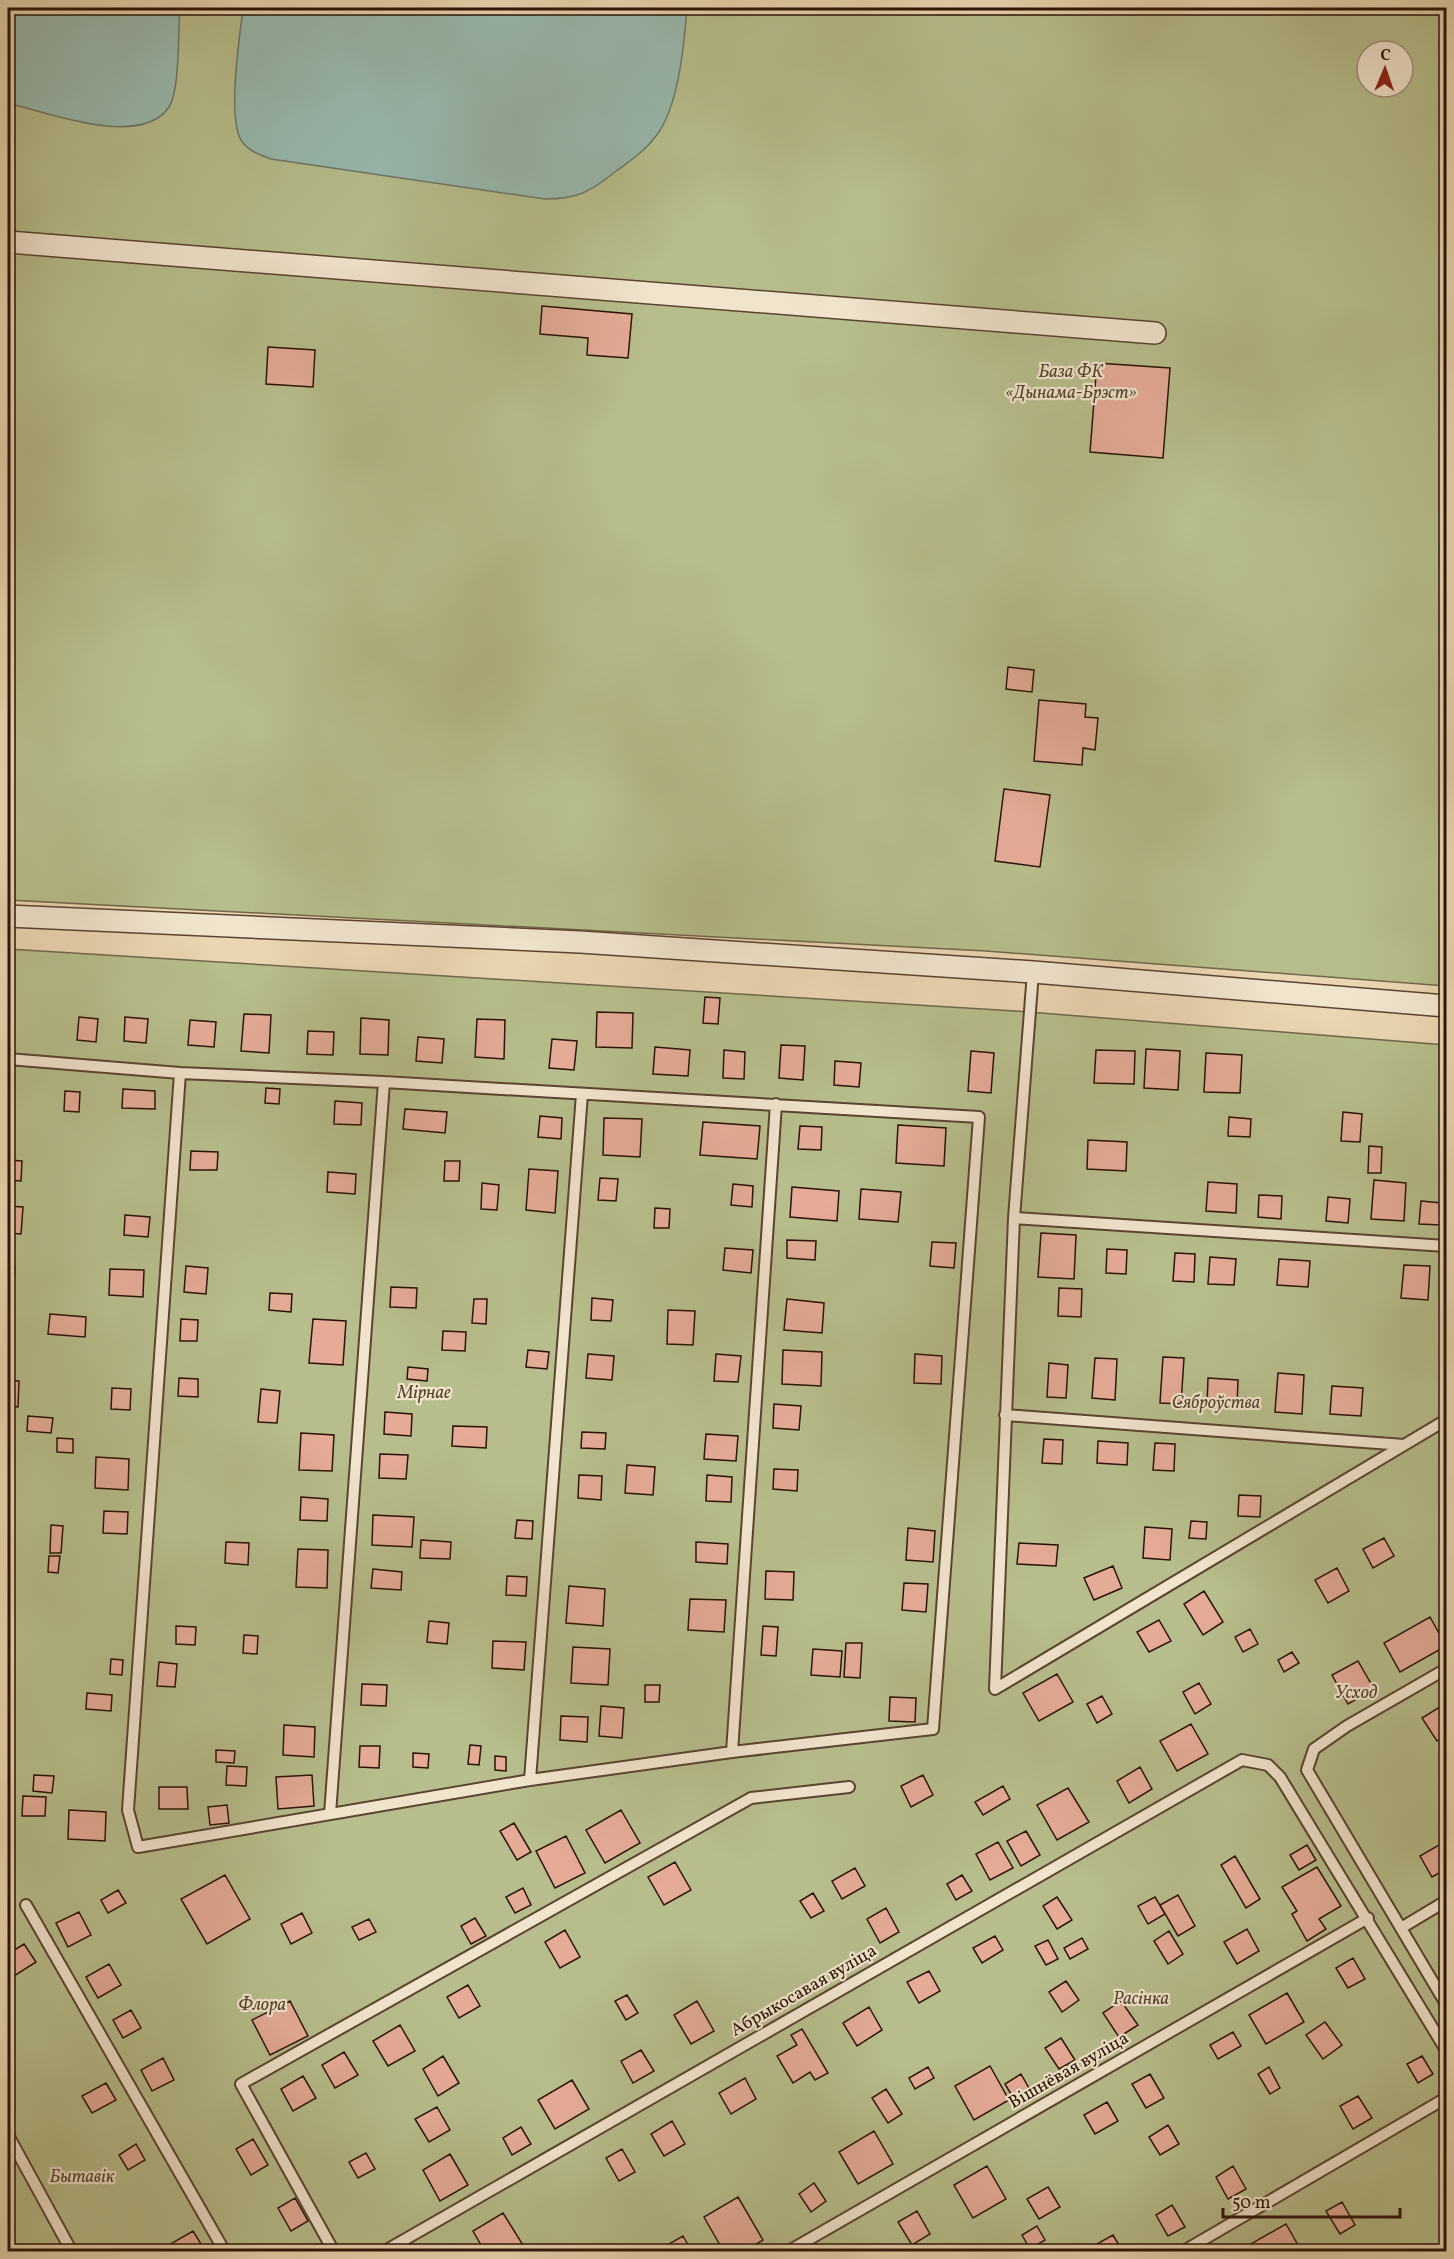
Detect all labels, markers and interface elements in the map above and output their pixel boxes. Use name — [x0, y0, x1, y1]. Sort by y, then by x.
north arrow — [1355, 39, 1415, 99]
text: С — [1380, 45, 1391, 67]
park label: База ФК «Дынама-Брэст» — [1005, 360, 1137, 406]
park label: Мірнае — [396, 1381, 451, 1406]
park label: Сяброўства — [1172, 1391, 1260, 1416]
park label: Усход — [1335, 1681, 1378, 1706]
street label: Абрыкосавая вуліца — [726, 1939, 882, 2043]
park label: Расінка — [1113, 1987, 1169, 2012]
park label: Флора — [238, 1993, 286, 2018]
street label: Вішнёвая вуліца — [1004, 2026, 1134, 2116]
park label: Бытавік — [50, 2165, 115, 2190]
scale bar — [1223, 2181, 1400, 2219]
text: 50 m — [1232, 2191, 1271, 2216]

